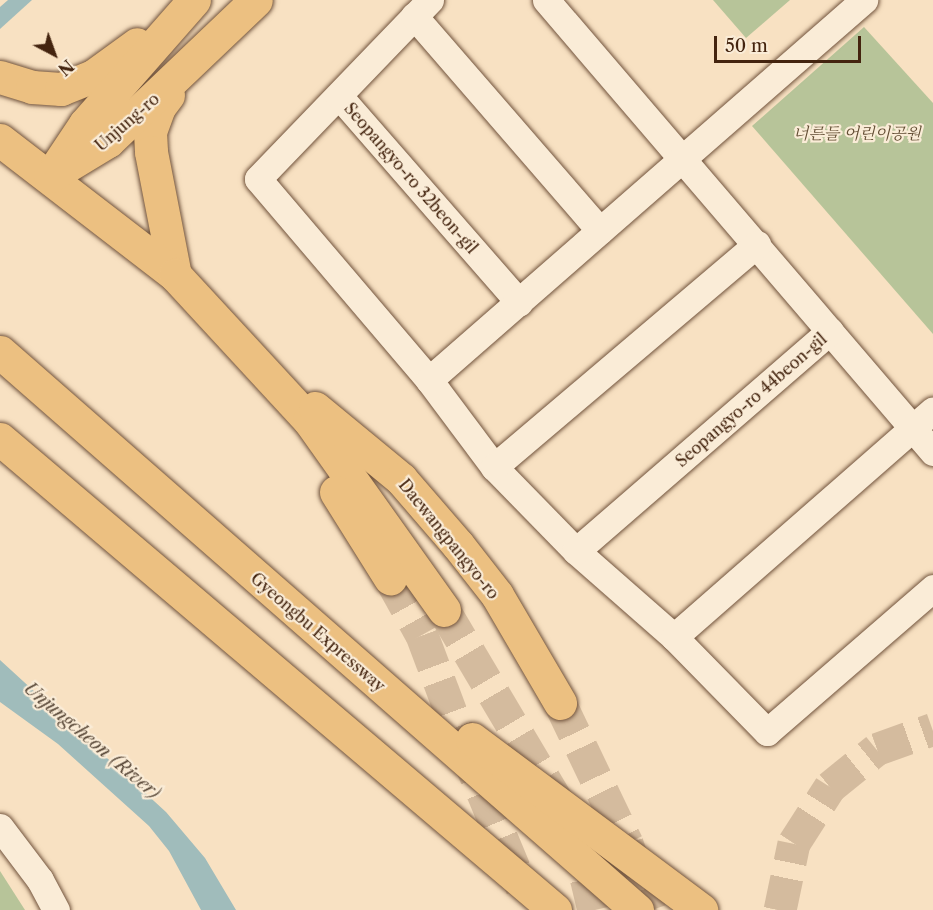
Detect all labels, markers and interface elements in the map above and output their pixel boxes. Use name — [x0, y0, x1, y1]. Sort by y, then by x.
north arrow — [24, 24, 84, 84]
scale bar — [717, 24, 864, 62]
text: 50 m — [725, 35, 768, 57]
text: N — [54, 55, 78, 80]
street label: Unjung-ro — [91, 89, 163, 155]
street label: Seopangyo-ro 32beon-gil — [340, 99, 482, 257]
park label: 너른들 어린이공원 — [793, 123, 921, 143]
street label: Seopangyo-ro 44beon-gil — [672, 329, 830, 471]
street label: Daewangpangyo-ro — [395, 475, 503, 603]
street label: Gyeongbu Expressway — [247, 568, 389, 696]
water label: Unjungcheon (River) — [19, 678, 165, 804]

